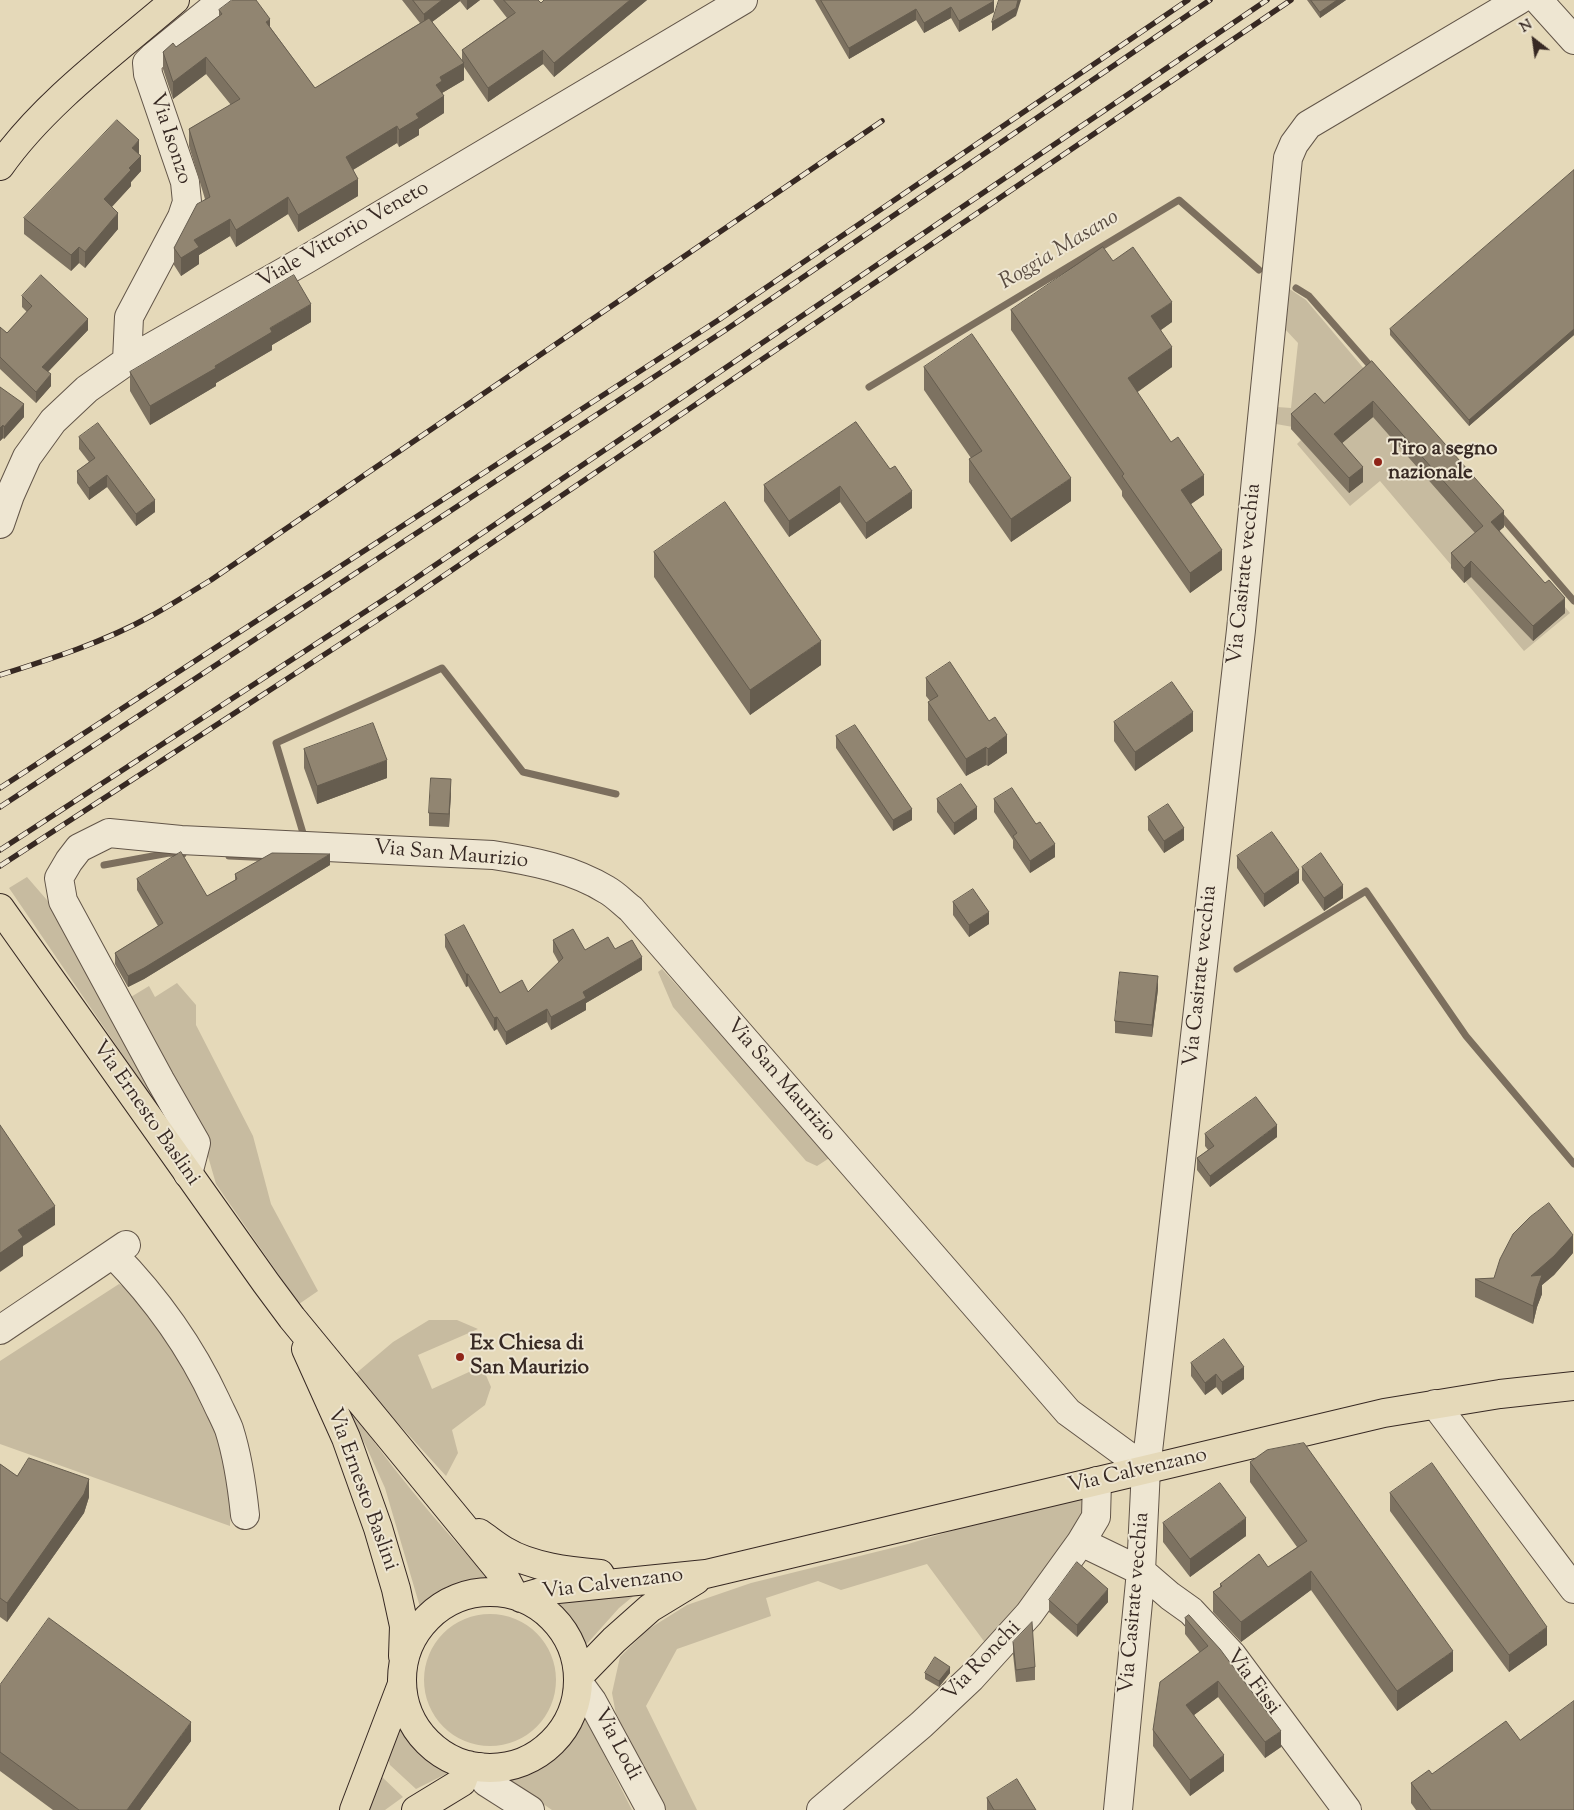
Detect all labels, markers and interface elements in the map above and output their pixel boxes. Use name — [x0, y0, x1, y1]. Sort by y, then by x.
north arrow — [1509, 15, 1559, 65]
text: N — [1517, 16, 1536, 38]
street label: Via Isonzo — [142, 90, 196, 188]
street label: Viale Vittorio Veneto — [254, 177, 434, 295]
water label: Roggia Masano — [996, 205, 1124, 297]
place label: Tiro a segno nazionale — [1388, 437, 1498, 487]
marker: Tiro a segno nazionale — [1372, 456, 1384, 468]
street label: Via Casirate vecchia — [1224, 482, 1268, 666]
street label: Via San Maurizio — [373, 837, 529, 875]
street label: Via Casirate vecchia — [1180, 884, 1224, 1068]
street label: Via San Maurizio — [720, 1014, 840, 1148]
street label: Via Ernesto Baslini — [86, 1037, 204, 1191]
place label: Ex Chiesa di San Maurizio — [470, 1332, 589, 1382]
marker: Ex Chiesa di San Maurizio — [454, 1351, 466, 1363]
street label: Via Ernesto Baslini — [320, 1405, 402, 1575]
street label: Via Calvenzano — [1066, 1444, 1210, 1500]
street label: Via Casirate vecchia — [1116, 1511, 1156, 1695]
street label: Via Calvenzano — [541, 1564, 685, 1606]
street label: Via Ronchi — [939, 1617, 1027, 1707]
street label: Via Fissi — [1219, 1645, 1285, 1721]
street label: Via Lodi — [587, 1705, 645, 1785]

